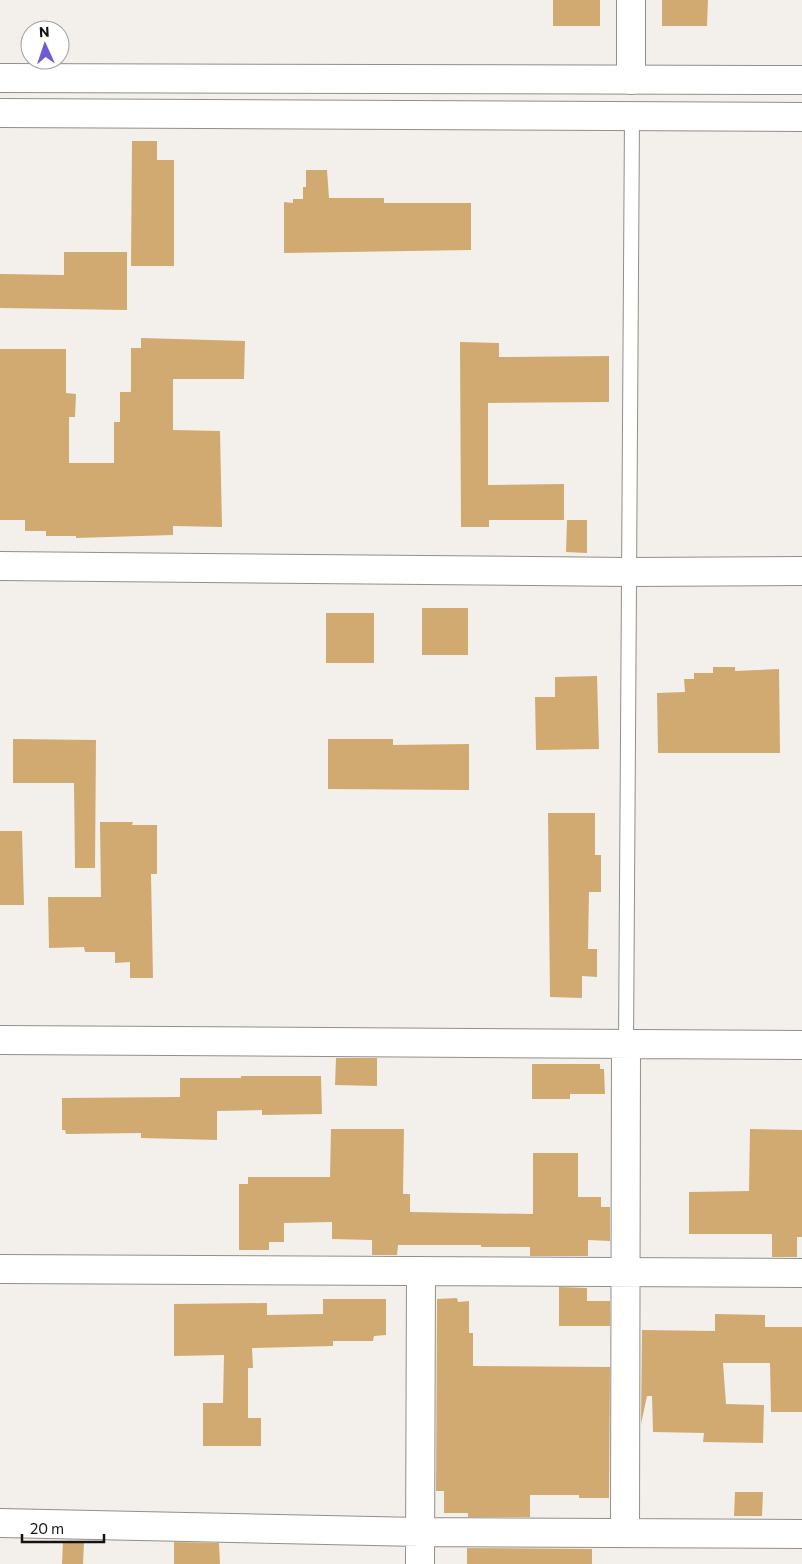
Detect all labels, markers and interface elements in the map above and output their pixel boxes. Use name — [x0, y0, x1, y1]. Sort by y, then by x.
north arrow — [20, 20, 70, 70]
text: N — [39, 23, 50, 40]
scale bar — [22, 1512, 105, 1544]
text: 20 m — [30, 1519, 64, 1537]

